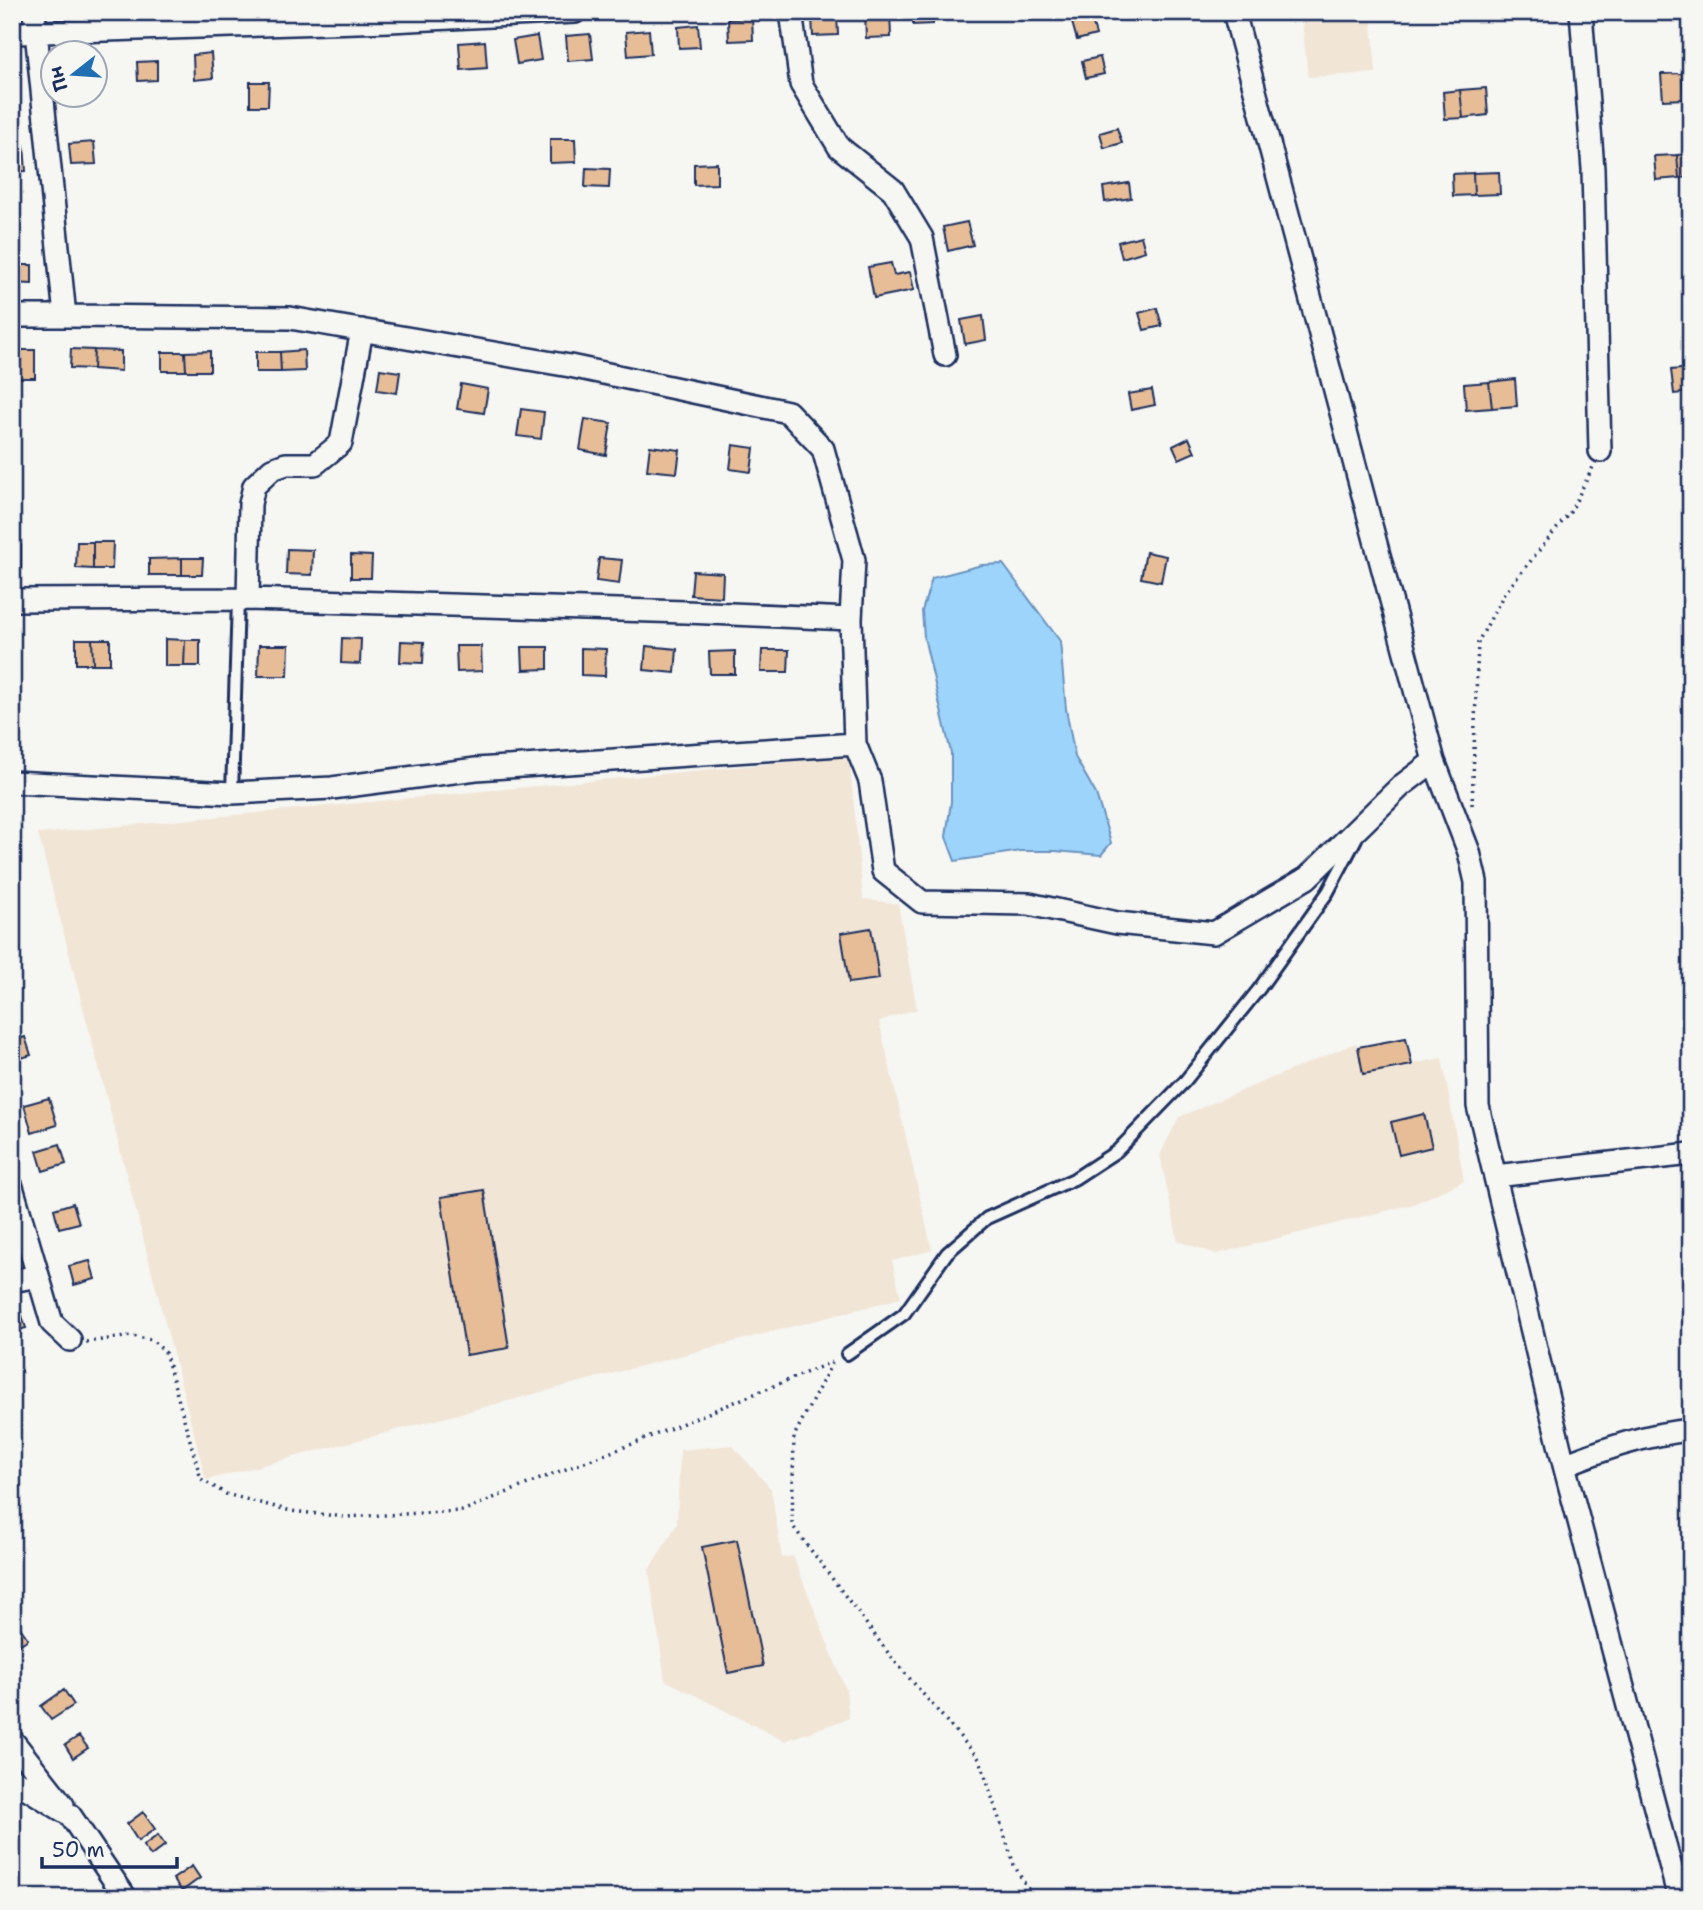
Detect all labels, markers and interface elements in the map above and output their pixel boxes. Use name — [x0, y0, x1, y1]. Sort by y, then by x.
north arrow — [38, 38, 108, 108]
text: Пн — [43, 63, 74, 94]
scale bar — [42, 1826, 177, 1870]
text: 50 m — [52, 1836, 105, 1864]

